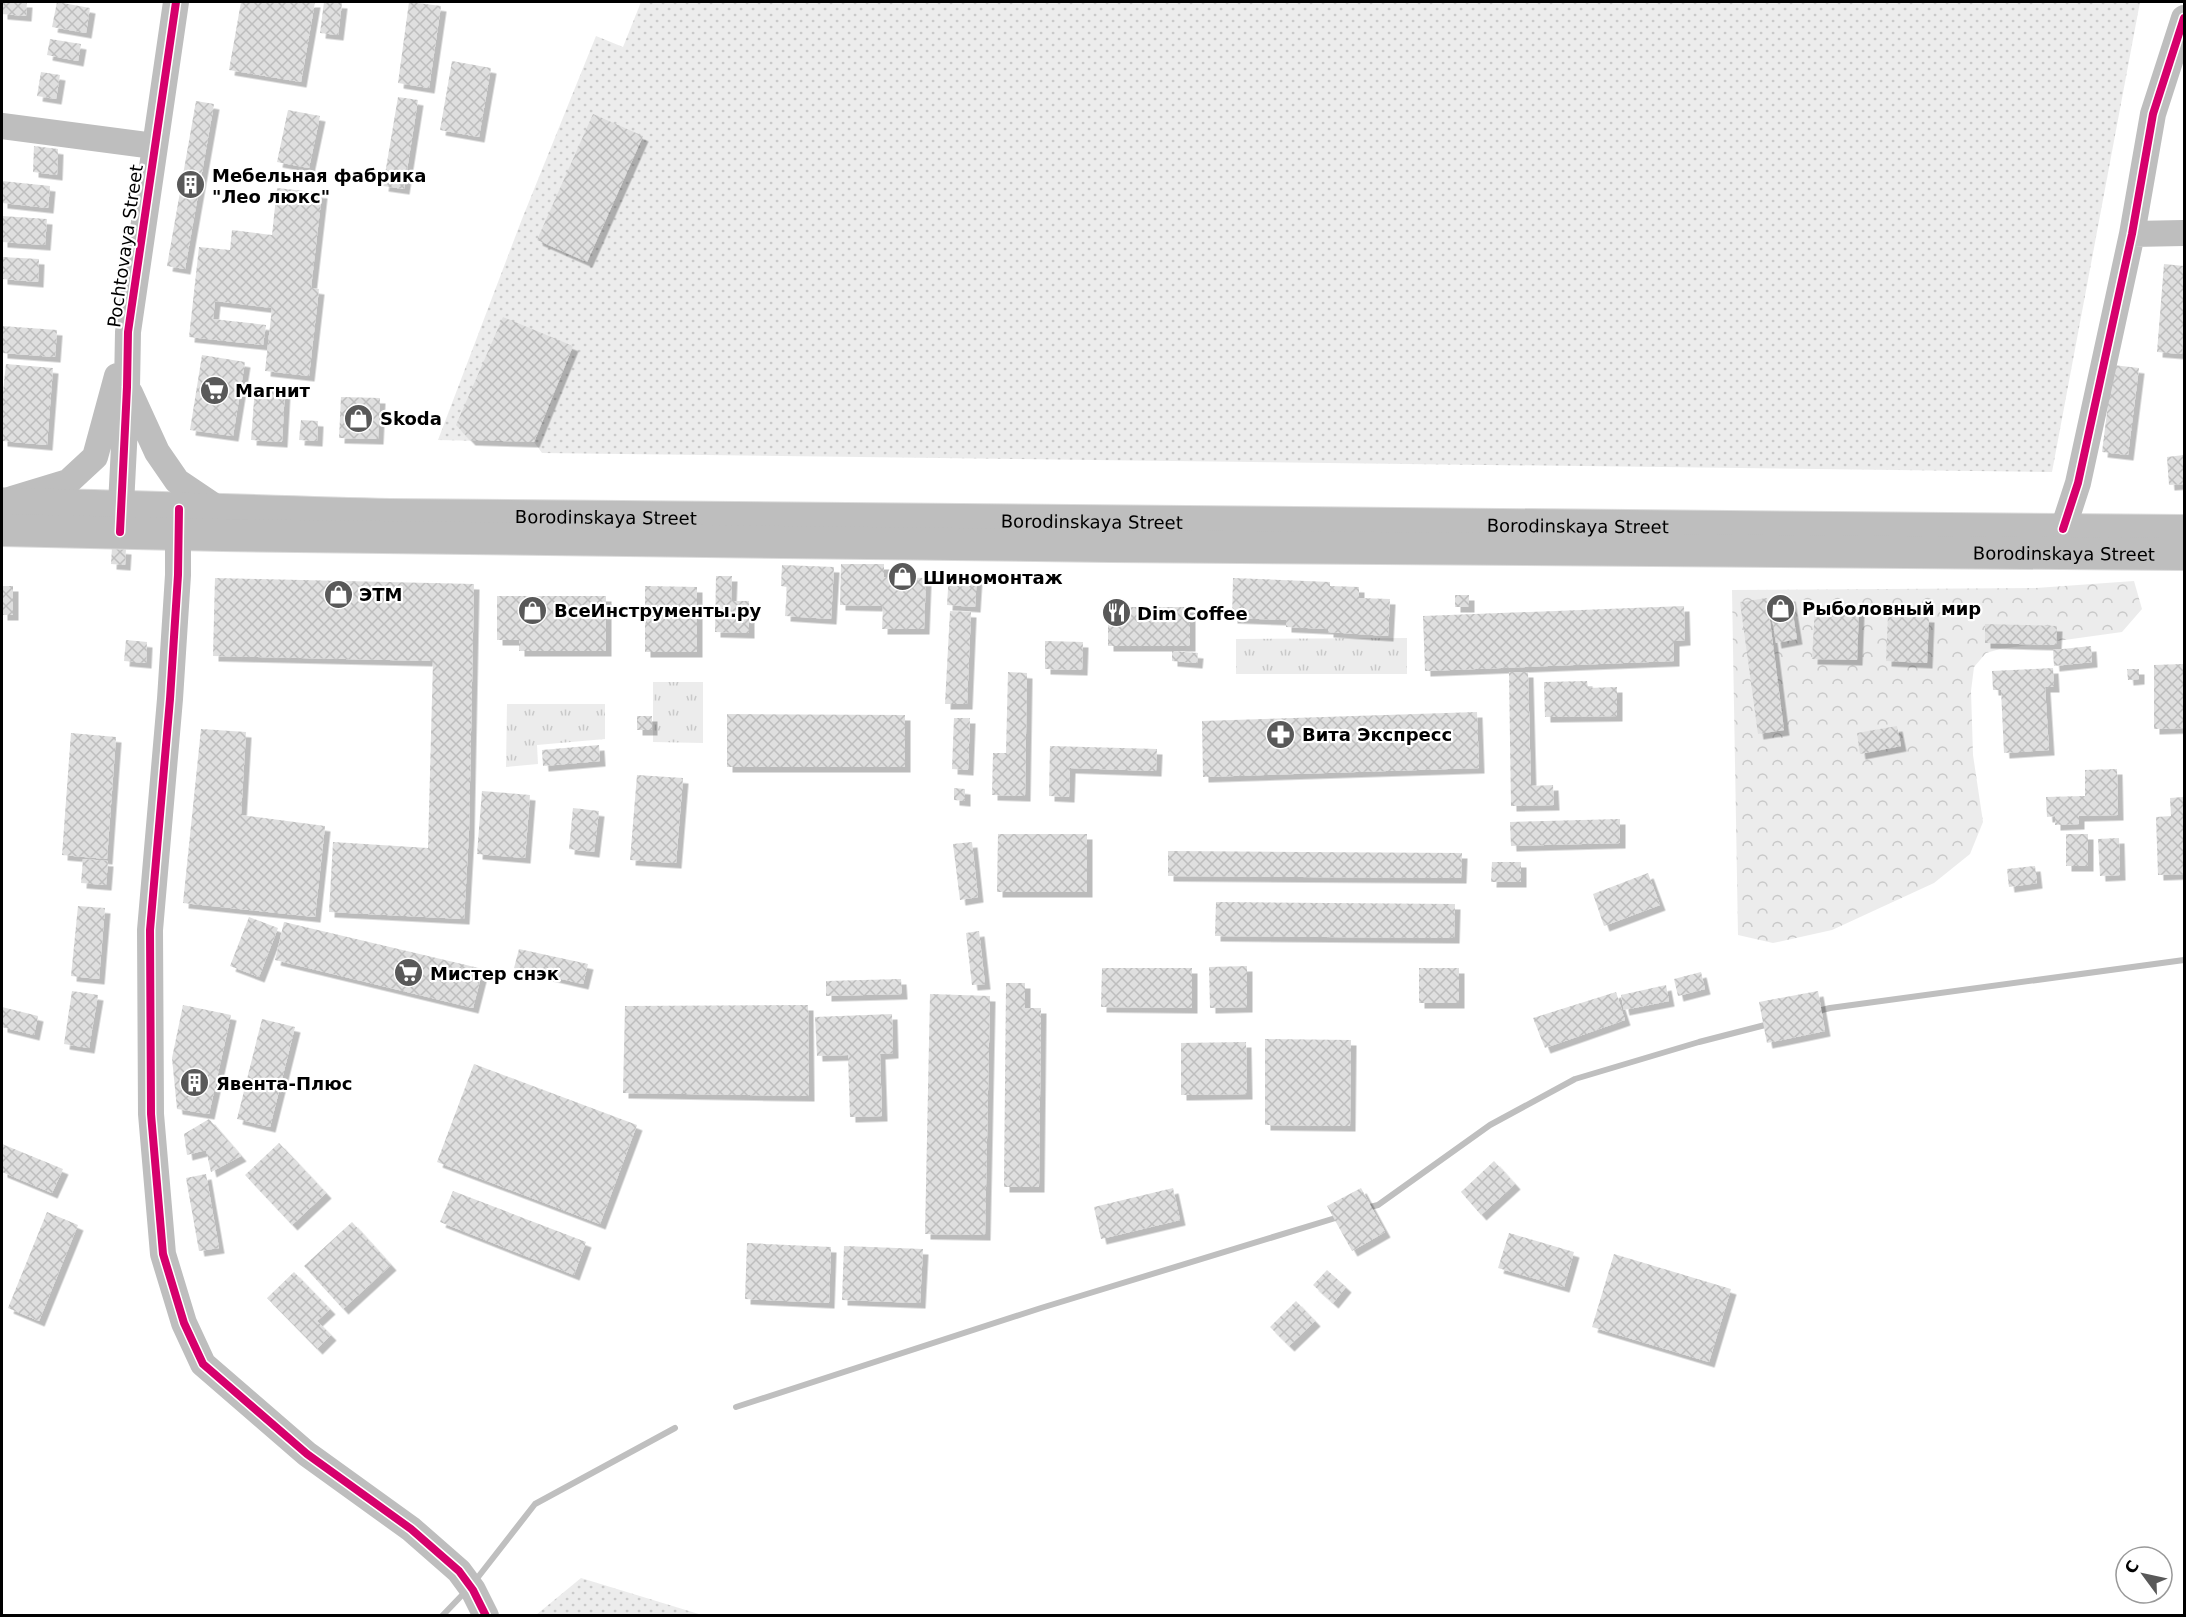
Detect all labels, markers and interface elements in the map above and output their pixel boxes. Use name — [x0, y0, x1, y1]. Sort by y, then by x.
street label: Pochtovaya Street — [103, 163, 147, 329]
place label: Мебельная фабрика "Лео люкс" — [212, 165, 426, 207]
building icon: Мебельная фабрика "Лео люкс" — [175, 169, 207, 201]
supermarket icon: Магнит — [198, 374, 230, 406]
place label: Магнит — [235, 380, 311, 401]
shop icon: Skoda — [343, 402, 375, 434]
place label: Skoda — [380, 408, 442, 429]
street label: Borodinskaya Street — [515, 506, 697, 528]
street label: Borodinskaya Street — [1001, 510, 1183, 533]
street label: Borodinskaya Street — [1487, 514, 1669, 537]
street label: Borodinskaya Street — [1973, 542, 2155, 564]
shop icon: Шиномонтаж — [886, 561, 918, 593]
place label: Шиномонтаж — [923, 567, 1063, 588]
shop icon: ЭТМ — [322, 578, 354, 610]
place label: ЭТМ — [359, 584, 402, 605]
shop icon: Рыболовный мир — [1765, 592, 1797, 624]
shop icon: ВсеИнструменты.ру — [517, 594, 549, 626]
restaurant icon: Dim Coffee — [1100, 597, 1132, 629]
place label: Рыболовный мир — [1802, 598, 1981, 619]
place label: ВсеИнструменты.ру — [554, 600, 762, 621]
place label: Dim Coffee — [1137, 603, 1248, 624]
pharmacy icon: Вита Экспресс — [1265, 718, 1297, 750]
place label: Вита Экспресс — [1302, 724, 1452, 745]
supermarket icon: Мистер снэк — [393, 957, 425, 989]
place label: Мистер снэк — [430, 963, 559, 984]
building icon: Явента-Плюс — [179, 1067, 211, 1099]
place label: Явента-Плюс — [216, 1073, 352, 1094]
north arrow — [2114, 1545, 2174, 1605]
text: С — [2121, 1557, 2143, 1577]

